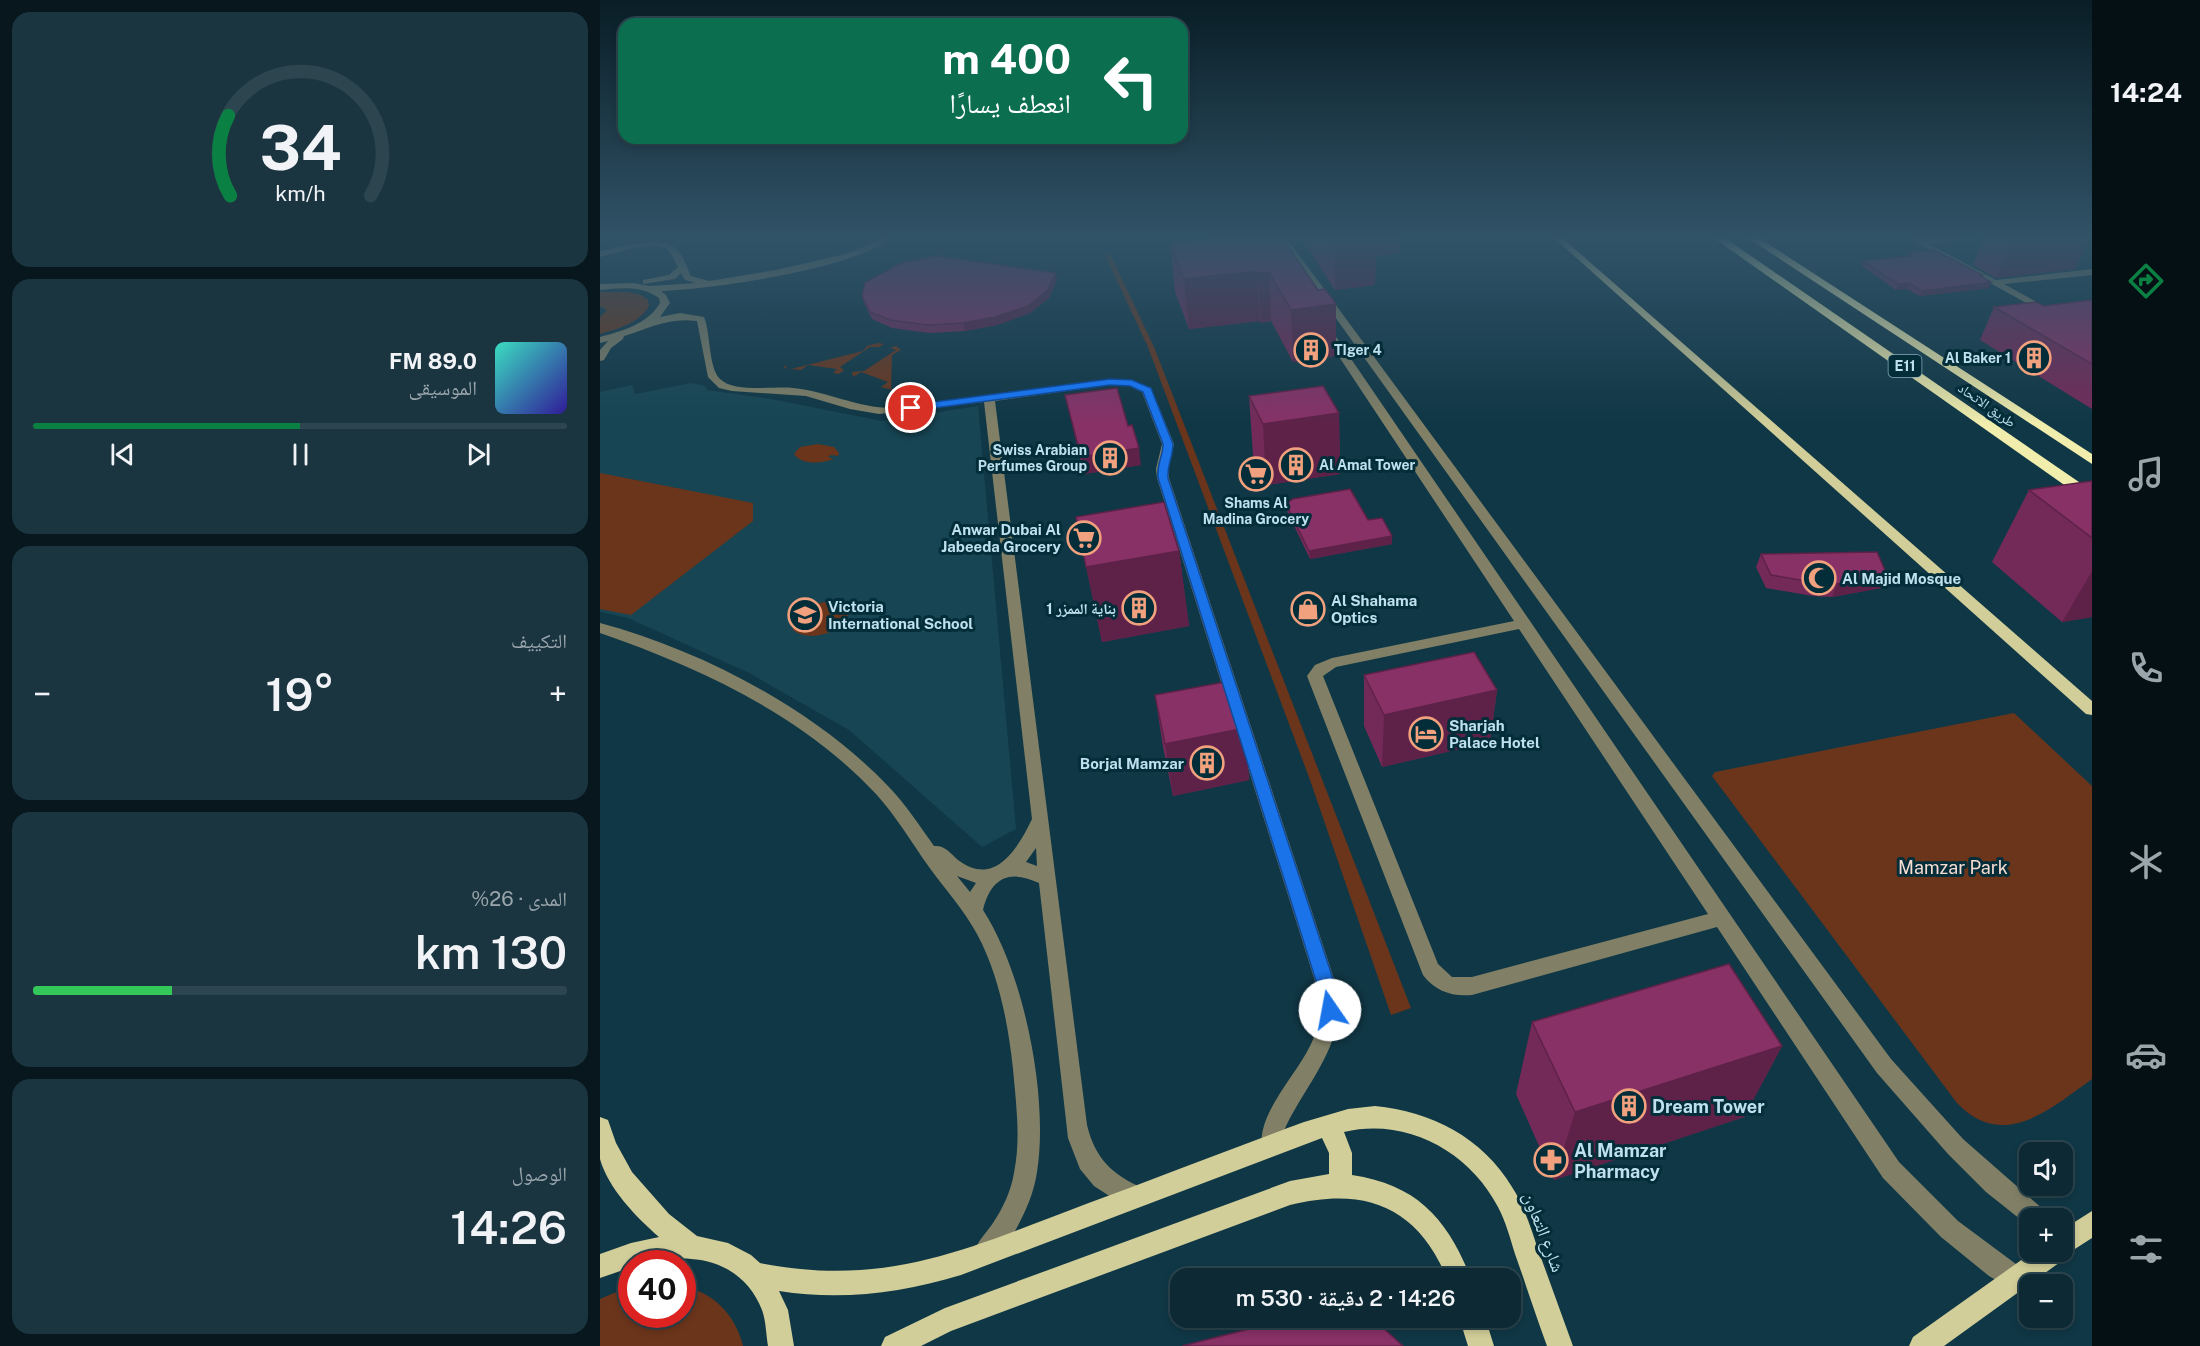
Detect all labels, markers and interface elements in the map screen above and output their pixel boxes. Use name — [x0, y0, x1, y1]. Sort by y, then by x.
text: 400 m — [942, 34, 1071, 83]
icon: left — [1092, 42, 1170, 120]
text: 14:24 — [2110, 76, 2182, 108]
text: انعطف يسارًا — [950, 87, 1071, 119]
text: 34 — [259, 112, 341, 185]
text: km/h — [275, 182, 325, 207]
icon: directions — [2125, 260, 2167, 302]
building icon: TIger 4 — [1293, 332, 1329, 368]
building icon: Al Baker 1 — [2016, 340, 2052, 376]
place label: TIger 4 — [1334, 342, 1382, 358]
text: 89.0 FM — [389, 348, 477, 374]
place label: Al Baker 1 — [1945, 350, 2011, 366]
road number: E11 — [1888, 355, 1922, 377]
text: الموسيقى — [409, 376, 477, 400]
street label: طريق الاتحاد — [1954, 379, 2019, 432]
pin — [885, 382, 936, 433]
icon: arrive — [894, 391, 927, 424]
icon: previous — [106, 438, 139, 471]
icon: pause — [284, 438, 317, 471]
icon: next — [462, 438, 495, 471]
building icon: Swiss Arabian Perfumes Group — [1092, 440, 1128, 476]
place label: Swiss Arabian Perfumes Group — [978, 442, 1087, 474]
building icon: Al Amal Tower — [1278, 447, 1314, 483]
icon: music — [2125, 453, 2167, 495]
supermarket icon: Shams Al Madina Grocery — [1238, 456, 1274, 492]
place label: Al Amal Tower — [1319, 457, 1416, 473]
place label: Shams Al Madina Grocery — [1203, 495, 1309, 527]
supermarket icon: Anwar Dubai Al Jabeeda Grocery — [1066, 520, 1102, 556]
place label: Anwar Dubai Al Jabeeda Grocery — [941, 521, 1062, 555]
mosque icon: Al Majid Mosque — [1801, 560, 1837, 596]
place label: Al Majid Mosque — [1842, 570, 1961, 587]
building icon: بناية الممزر 1 — [1121, 590, 1157, 626]
shop icon: Al Shahama Optics — [1290, 591, 1326, 627]
place label: Al Shahama Optics — [1331, 592, 1417, 626]
school or university icon: Victoria International School — [787, 597, 823, 633]
place label: Victoria International School — [828, 598, 973, 632]
place label: بناية الممزر 1 — [1046, 600, 1116, 617]
text: التكييف — [511, 629, 567, 653]
icon: phone — [2125, 647, 2167, 689]
text: 19° — [266, 668, 334, 721]
text: − — [33, 675, 51, 713]
text: + — [549, 675, 567, 713]
hotel icon: Sharjah Palace Hotel — [1408, 716, 1444, 752]
place label: Sharjah Palace Hotel — [1449, 717, 1540, 751]
building icon: Borjal Mamzar — [1189, 745, 1225, 781]
place label: Borjal Mamzar — [1080, 755, 1184, 772]
icon: climate — [2125, 841, 2167, 883]
park label: Mamzar Park — [1898, 857, 2008, 878]
text: المدى · 26% — [471, 887, 567, 911]
text: 130 km — [415, 926, 567, 979]
position arrow — [1298, 978, 1362, 1042]
icon: car — [2125, 1034, 2167, 1076]
building icon: Dream Tower — [1611, 1088, 1647, 1124]
place label: Dream Tower — [1652, 1096, 1765, 1117]
place label: Al Mamzar Pharmacy — [1574, 1140, 1667, 1182]
pharmacy icon: Al Mamzar Pharmacy — [1533, 1142, 1569, 1178]
map controls — [2019, 1142, 2073, 1328]
button: sound — [2019, 1142, 2073, 1196]
text: الوصول — [512, 1162, 567, 1186]
street label: شارع التعاون — [1518, 1189, 1569, 1275]
text: 14:26 — [450, 1201, 567, 1254]
button: + — [2019, 1208, 2073, 1262]
icon: filters — [2125, 1228, 2167, 1270]
speed limit sign: 40 — [618, 1250, 696, 1328]
button: − — [2019, 1274, 2073, 1328]
text: 14:26 · 2 دقيقة · 530 m — [1236, 1285, 1455, 1311]

